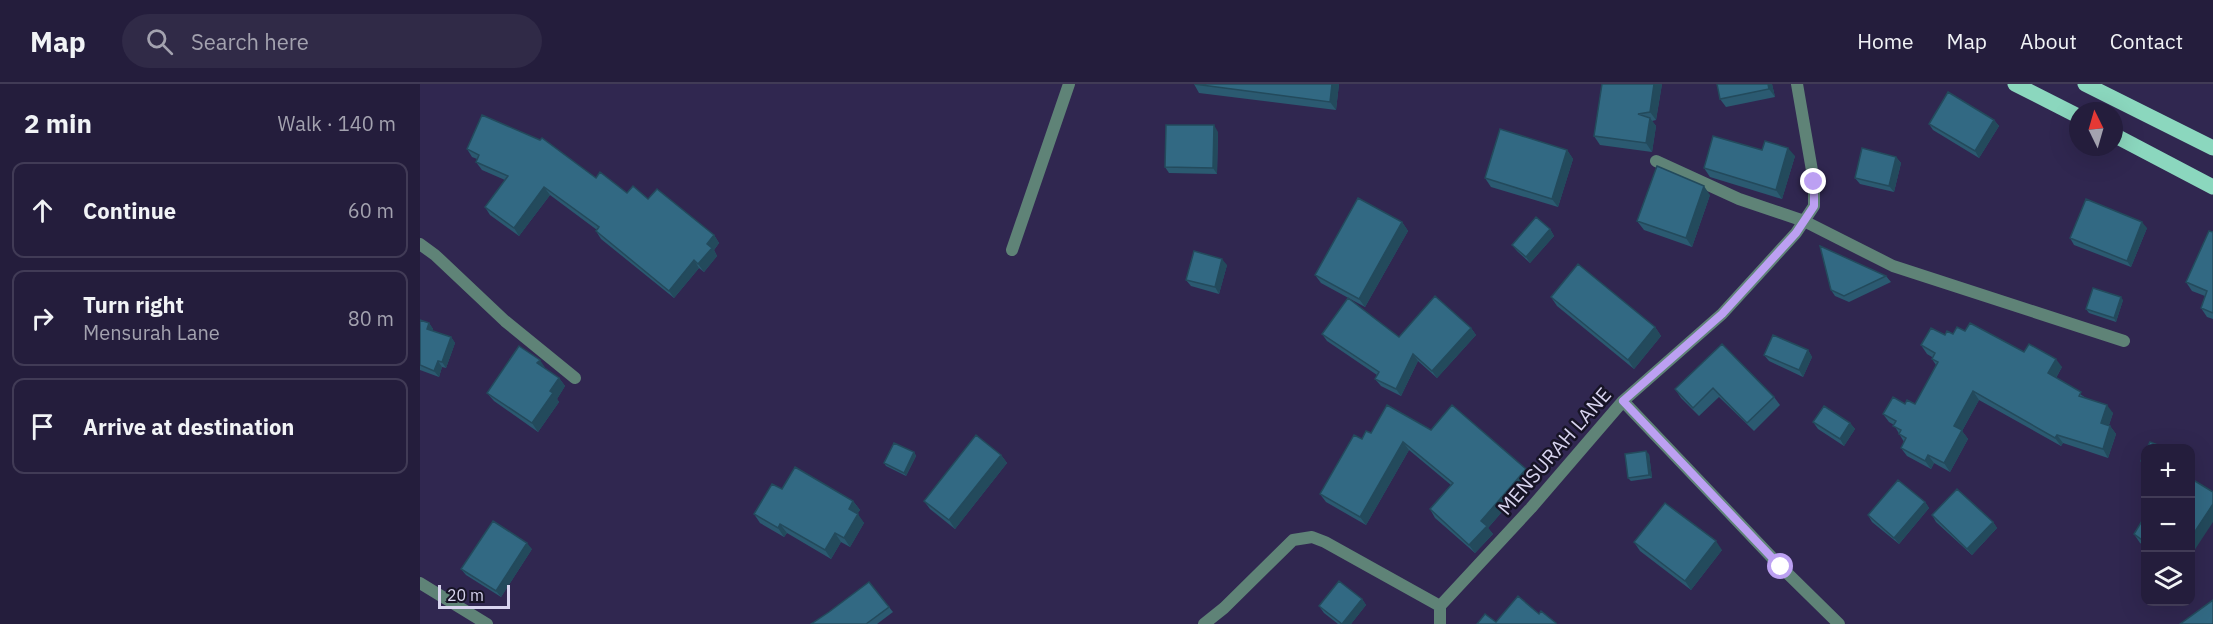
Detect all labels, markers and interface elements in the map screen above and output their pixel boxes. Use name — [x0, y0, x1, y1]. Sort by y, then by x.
search box — [122, 14, 542, 68]
text: Map — [30, 23, 86, 60]
icon: search — [143, 25, 176, 58]
text: Search here — [191, 27, 309, 56]
text: Home — [1857, 27, 1914, 55]
text: Map — [1947, 27, 1987, 55]
text: About — [2020, 27, 2077, 55]
text: Contact — [2110, 27, 2183, 55]
north arrow — [2069, 102, 2123, 156]
text: 2 min — [24, 106, 92, 140]
text: Walk · 140 m — [278, 110, 396, 137]
route end — [1800, 168, 1826, 194]
icon: ahead — [26, 194, 59, 227]
text: Continue — [83, 196, 176, 225]
text: 60 m — [348, 197, 394, 224]
text: Turn right — [83, 290, 184, 319]
icon: right — [26, 302, 59, 335]
text: 80 m — [348, 305, 394, 332]
text: Mensurah Lane — [83, 319, 220, 346]
street label: MENSURAH LANE — [1491, 381, 1617, 521]
icon: arrive — [26, 410, 59, 443]
text: Arrive at destination — [83, 412, 294, 441]
map controls — [2141, 444, 2195, 606]
button: + — [2141, 444, 2195, 498]
button: − — [2141, 498, 2195, 552]
button: layers — [2141, 552, 2195, 606]
route start — [1767, 553, 1793, 579]
scale bar — [438, 582, 510, 610]
text: 20 m — [447, 585, 484, 605]

